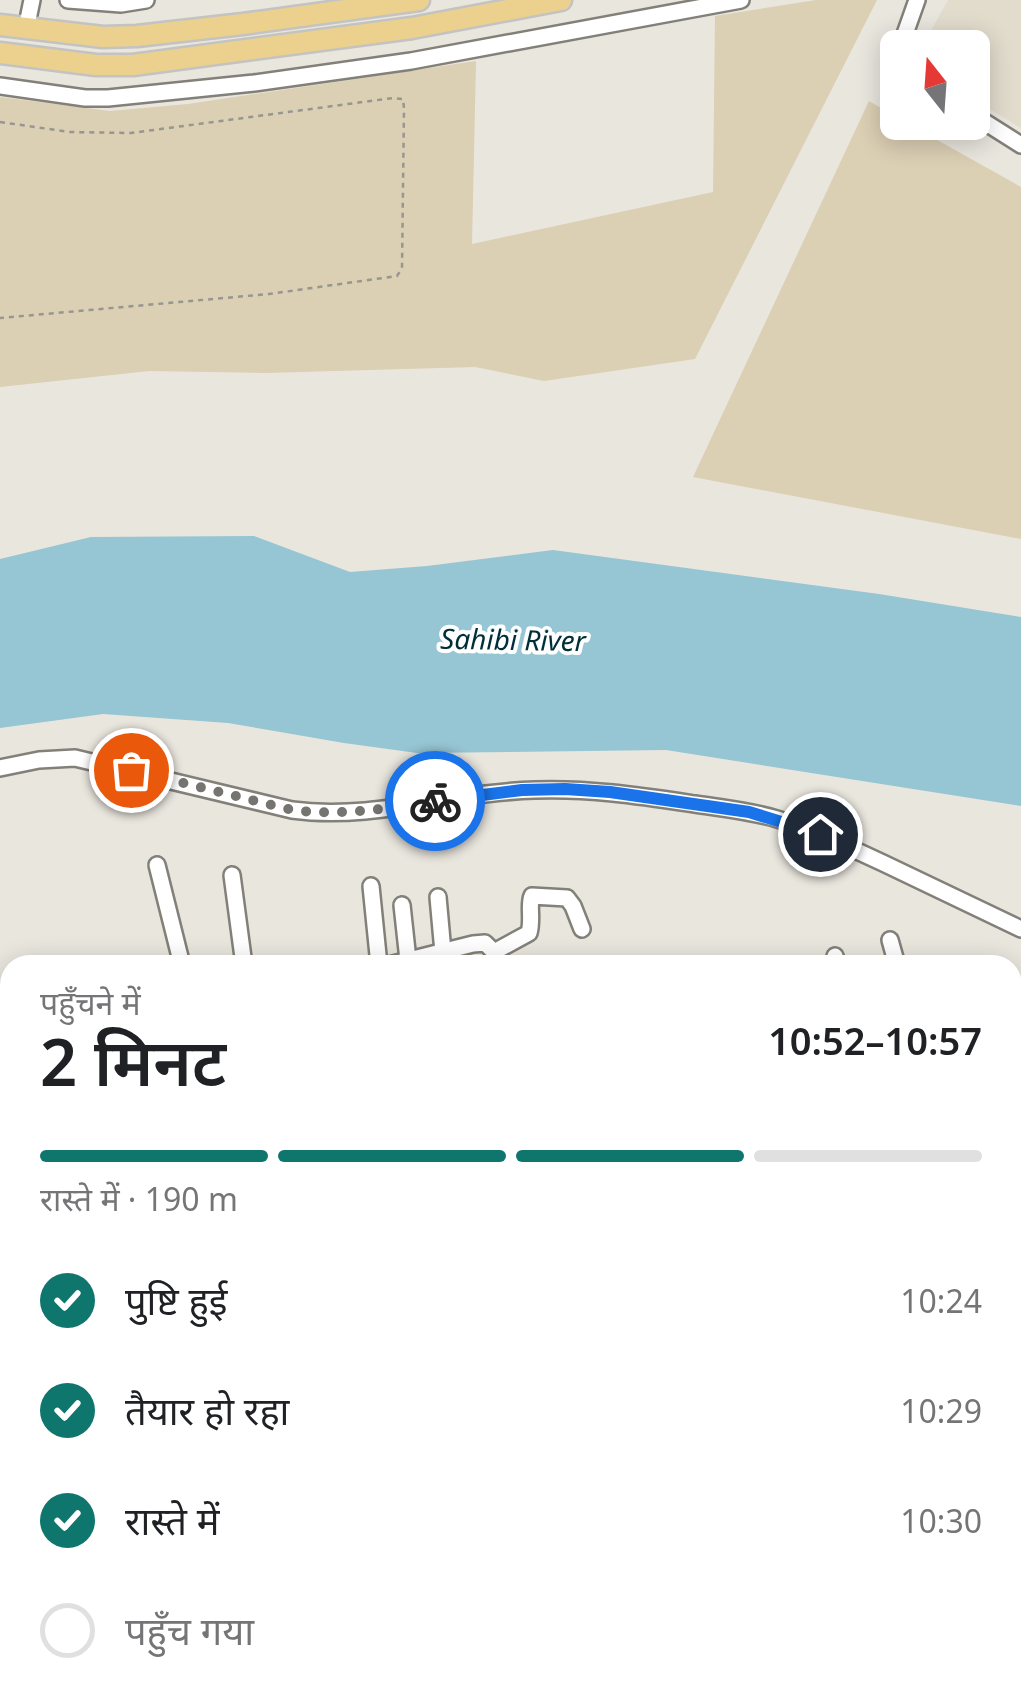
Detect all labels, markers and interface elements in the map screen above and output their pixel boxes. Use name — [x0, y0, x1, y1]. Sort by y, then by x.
north arrow — [880, 30, 990, 140]
map controls — [880, 30, 990, 140]
water label: Sahibi River — [440, 619, 588, 659]
pin — [89, 728, 174, 813]
icon: bag — [104, 743, 159, 798]
courier — [385, 751, 485, 851]
icon: bike — [408, 774, 463, 829]
pin — [778, 792, 863, 877]
icon: home — [793, 807, 848, 862]
text: पहुँचने में — [40, 981, 141, 1024]
text: 10:52–10:57 — [768, 1014, 982, 1066]
text: 2 मिनट — [40, 1017, 226, 1105]
text: रास्ते में · 190 m — [40, 1177, 238, 1220]
icon: check — [40, 1273, 95, 1328]
text: पुष्टि हुई — [125, 1274, 227, 1326]
text: 10:24 — [900, 1279, 982, 1322]
icon: check — [40, 1383, 95, 1438]
text: तैयार हो रहा — [125, 1384, 289, 1436]
text: 10:29 — [900, 1389, 982, 1432]
icon: check — [40, 1493, 95, 1548]
text: रास्ते में — [125, 1494, 219, 1546]
text: 10:30 — [900, 1499, 982, 1542]
text: पहुँच गया — [125, 1604, 254, 1656]

